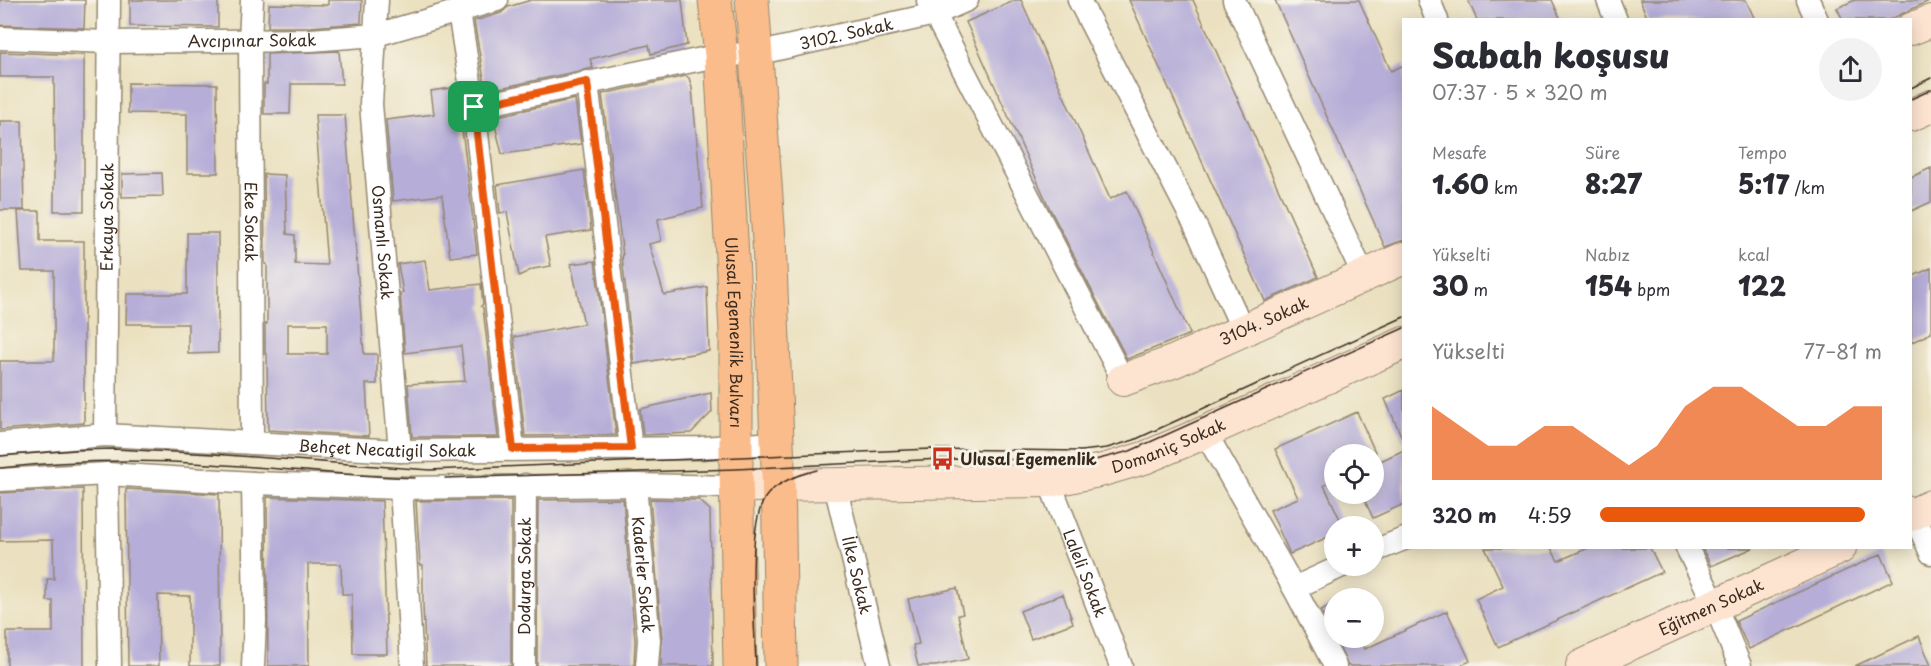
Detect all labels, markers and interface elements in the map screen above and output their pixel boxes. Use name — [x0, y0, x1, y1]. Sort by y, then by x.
street label: 3102. Sokak — [797, 11, 895, 55]
street label: Avcıpınar Sokak — [188, 27, 317, 52]
text: Sabah koşusu — [1432, 29, 1670, 79]
button: share — [1819, 38, 1882, 101]
text: 07:37 · 5 × 320 m — [1432, 77, 1608, 107]
pin — [448, 81, 499, 132]
icon: arrive — [457, 90, 490, 123]
text: Mesafe — [1432, 140, 1487, 164]
text: Süre — [1585, 140, 1620, 164]
text: Tempo — [1738, 140, 1787, 164]
street label: Erkaya Sokak — [94, 163, 119, 271]
text: 1.60 — [1432, 164, 1489, 203]
text: 8:27 — [1585, 164, 1642, 203]
text: 5:17 — [1738, 164, 1789, 203]
text: km — [1489, 175, 1518, 199]
text: /km — [1789, 175, 1825, 199]
street label: Eke Sokak — [240, 182, 264, 262]
street label: Osmanlı Sokak — [367, 184, 400, 301]
street label: Ulusal Egemenlik Bulvarı — [720, 236, 749, 428]
text: Yükselti — [1432, 242, 1490, 266]
text: Nabız — [1585, 242, 1630, 266]
text: kcal — [1738, 242, 1770, 266]
text: 30 — [1432, 266, 1468, 305]
text: 154 — [1585, 266, 1632, 305]
text: 122 — [1738, 266, 1786, 305]
text: m — [1468, 277, 1488, 301]
text: bpm — [1632, 277, 1670, 301]
street label: 3104. Sokak — [1215, 290, 1312, 351]
text: Yükselti — [1432, 336, 1505, 366]
text: 77–81 m — [1803, 336, 1882, 366]
street label: Domaniç Sokak — [1108, 411, 1229, 478]
street label: Behçet Necatigil Sokak — [298, 433, 476, 462]
map controls — [1324, 444, 1384, 648]
button: locate — [1324, 444, 1384, 504]
bus stop icon: Ulusal Egemenlik — [929, 446, 955, 472]
place label: Ulusal Egemenlik — [960, 446, 1097, 470]
text: 320 m — [1432, 500, 1497, 530]
text: 4:59 — [1528, 500, 1572, 530]
street label: Kaderler Sokak — [627, 515, 661, 634]
button: + — [1324, 516, 1384, 576]
street label: Dodurga Sokak — [511, 517, 536, 635]
street label: Laleli Sokak — [1058, 525, 1114, 620]
street label: İlke Sokak — [837, 534, 879, 617]
street label: Eğitmen Sokak — [1654, 572, 1767, 640]
button: − — [1324, 588, 1384, 648]

